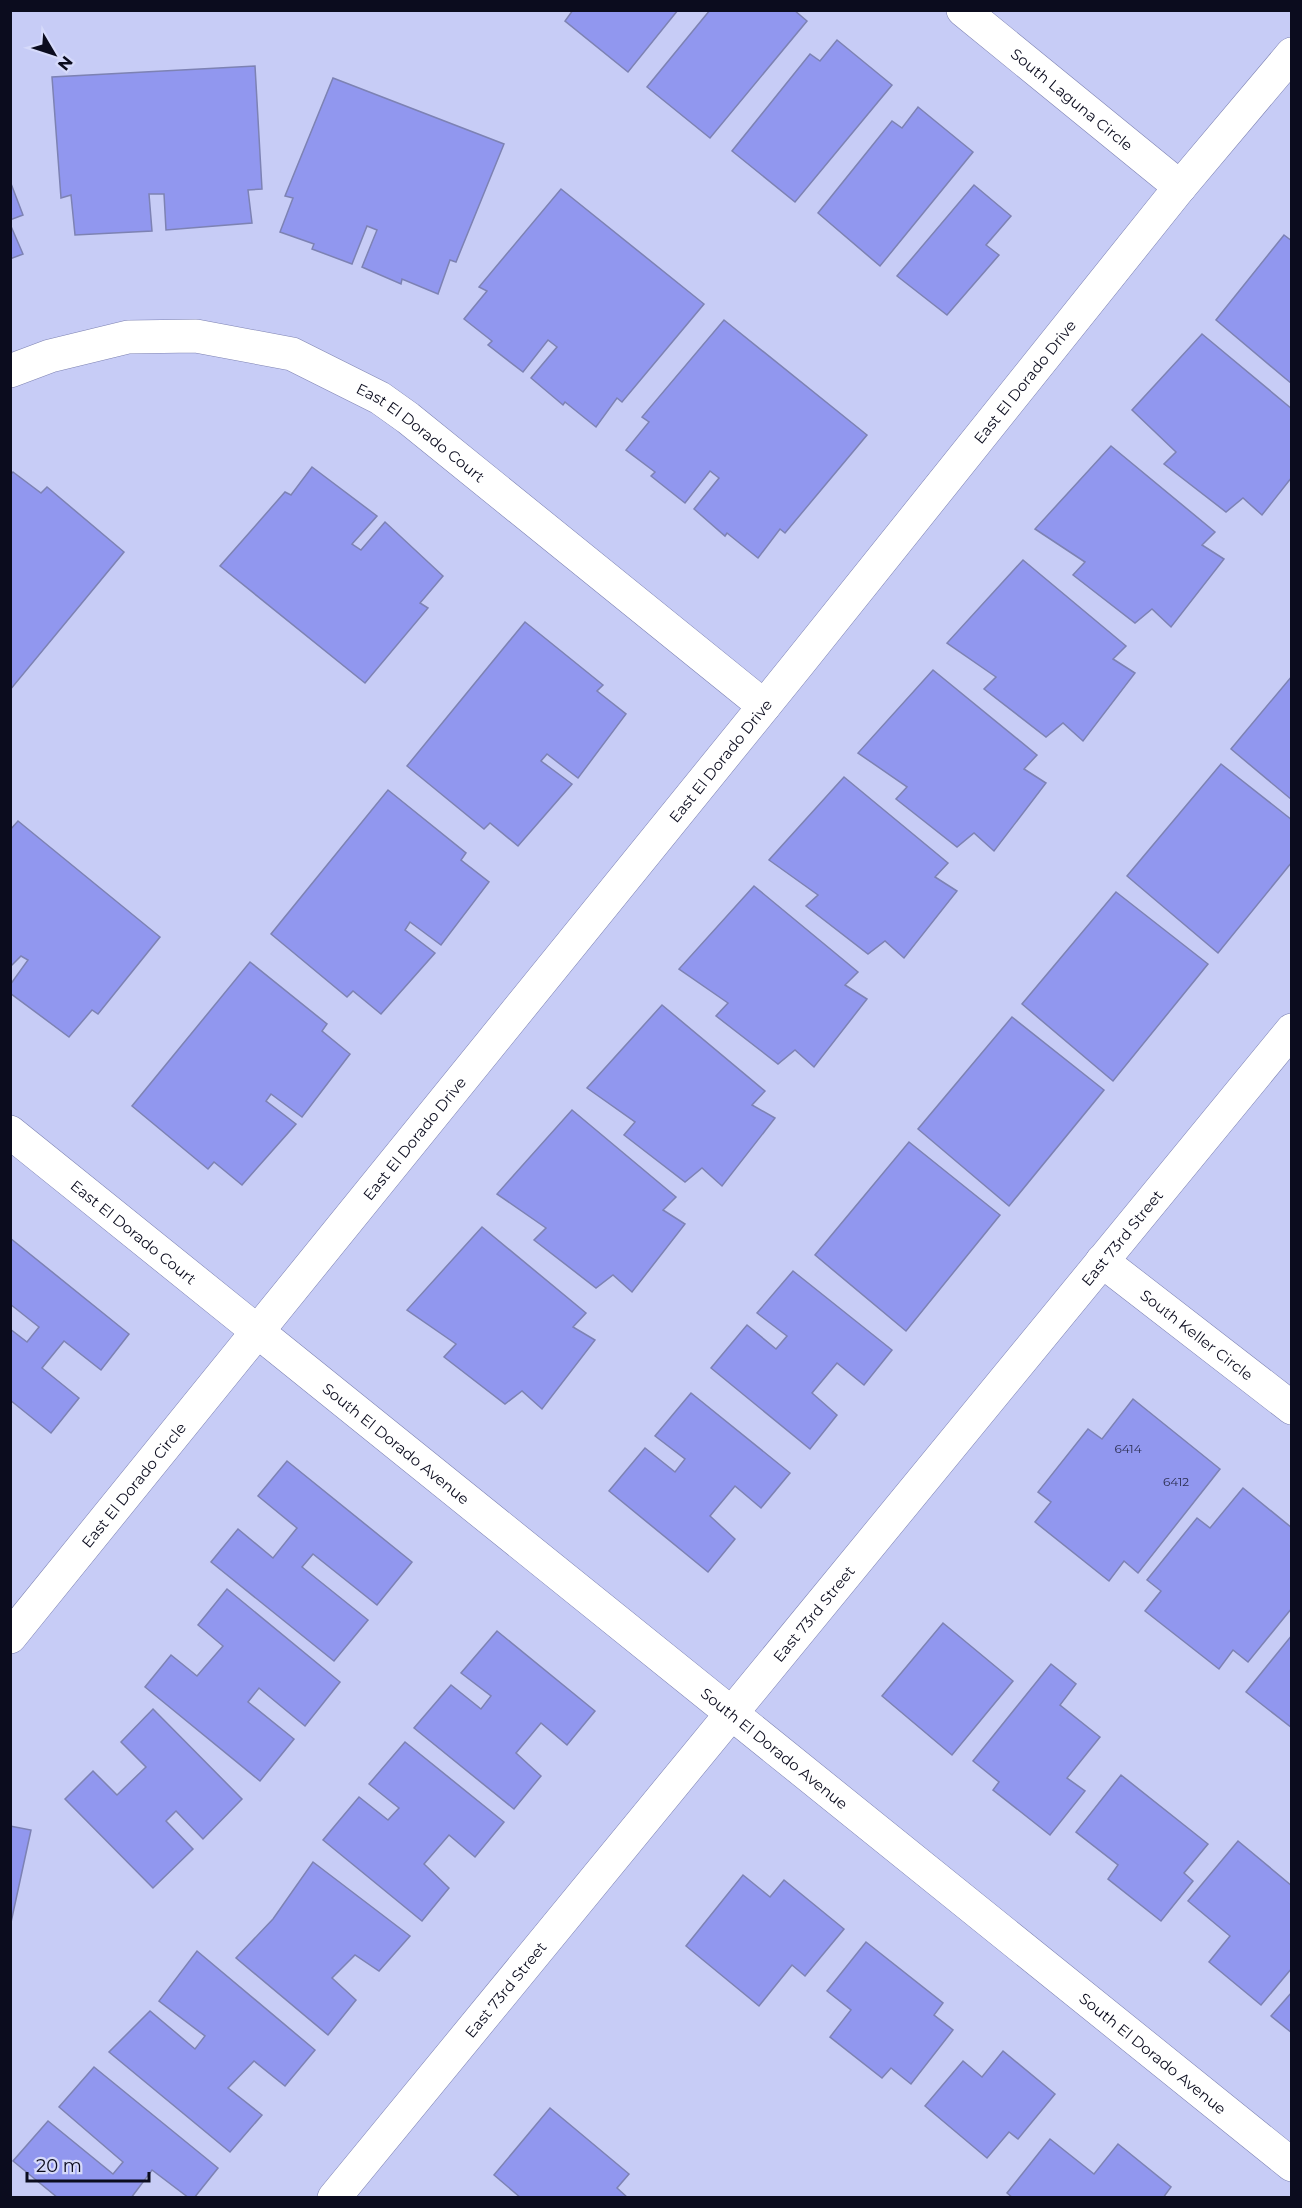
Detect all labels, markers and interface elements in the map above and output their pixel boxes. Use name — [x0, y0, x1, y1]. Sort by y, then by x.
north arrow — [24, 24, 84, 84]
street label: South Laguna Circle — [1007, 44, 1137, 154]
text: N — [54, 52, 77, 74]
street label: East El Dorado Drive — [969, 316, 1080, 447]
street label: East El Dorado Court — [353, 378, 489, 486]
street label: East El Dorado Drive — [664, 695, 776, 826]
street label: East El Dorado Drive — [359, 1073, 470, 1204]
street label: East El Dorado Court — [67, 1175, 200, 1288]
street label: East 73rd Street — [1077, 1186, 1167, 1290]
street label: South Keller Circle — [1137, 1285, 1257, 1384]
street label: South El Dorado Avenue — [319, 1378, 473, 1508]
street label: East El Dorado Circle — [77, 1418, 190, 1551]
house number: 6414 — [1114, 1441, 1142, 1456]
house number: 6412 — [1163, 1474, 1189, 1489]
street label: East 73rd Street — [768, 1562, 858, 1665]
street label: South El Dorado Avenue — [697, 1683, 852, 1813]
street label: East 73rd Street — [460, 1937, 550, 2041]
street label: South El Dorado Avenue — [1076, 1988, 1230, 2118]
scale bar — [27, 2145, 148, 2183]
text: 20 m — [36, 2155, 82, 2177]

